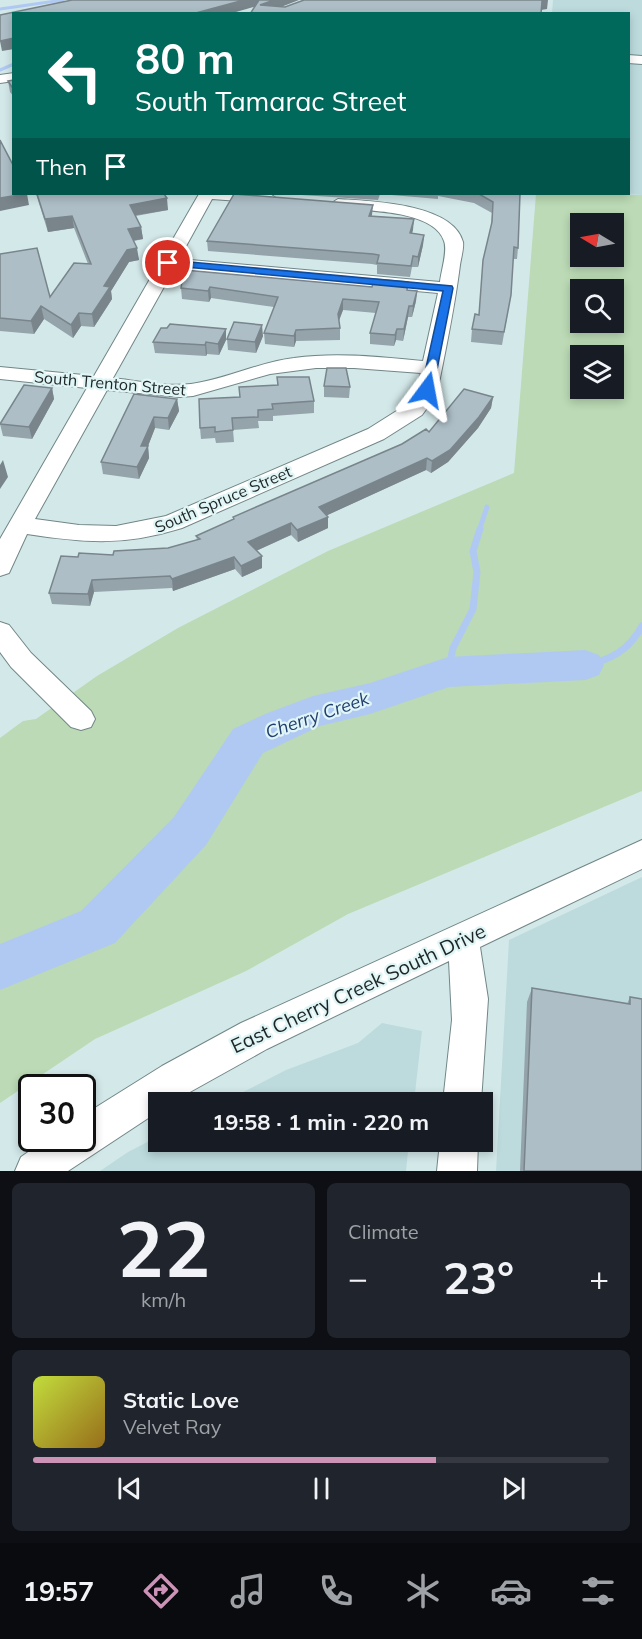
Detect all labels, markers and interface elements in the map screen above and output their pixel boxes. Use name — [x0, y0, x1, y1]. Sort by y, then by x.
text: 80 m — [135, 32, 235, 85]
icon: left — [36, 36, 114, 114]
text: South Tamarac Street — [135, 84, 406, 118]
icon: arrive — [99, 150, 132, 183]
text: Then — [36, 153, 87, 181]
north arrow — [570, 213, 624, 267]
map controls — [570, 213, 624, 399]
pin — [142, 237, 193, 288]
icon: arrive — [151, 246, 184, 279]
button: search — [570, 279, 624, 333]
button: layers — [570, 345, 624, 399]
position arrow — [395, 358, 459, 422]
street label: South Trenton Street — [33, 366, 187, 400]
street label: South Spruce Street — [151, 461, 295, 537]
water label: Cherry Creek — [262, 686, 373, 743]
street label: East Cherry Creek South Drive — [226, 918, 490, 1058]
speed limit sign: 30 — [18, 1074, 96, 1152]
text: 19:58 · 1 min · 220 m — [212, 1108, 429, 1136]
text: 22 — [117, 1199, 210, 1297]
text: Climate — [348, 1219, 419, 1244]
text: 23° — [443, 1249, 514, 1305]
text: − — [348, 1257, 368, 1298]
text: + — [589, 1257, 609, 1298]
text: km/h — [141, 1287, 186, 1312]
text: Static Love — [123, 1386, 239, 1414]
text: Velvet Ray — [123, 1414, 221, 1439]
icon: previous — [113, 1472, 146, 1505]
icon: pause — [305, 1472, 338, 1505]
icon: next — [497, 1472, 530, 1505]
icon: directions — [140, 1570, 182, 1612]
icon: music — [227, 1570, 269, 1612]
icon: phone — [315, 1570, 357, 1612]
icon: climate — [402, 1570, 444, 1612]
icon: car — [490, 1570, 532, 1612]
icon: filters — [577, 1570, 619, 1612]
text: 19:57 — [23, 1574, 94, 1608]

